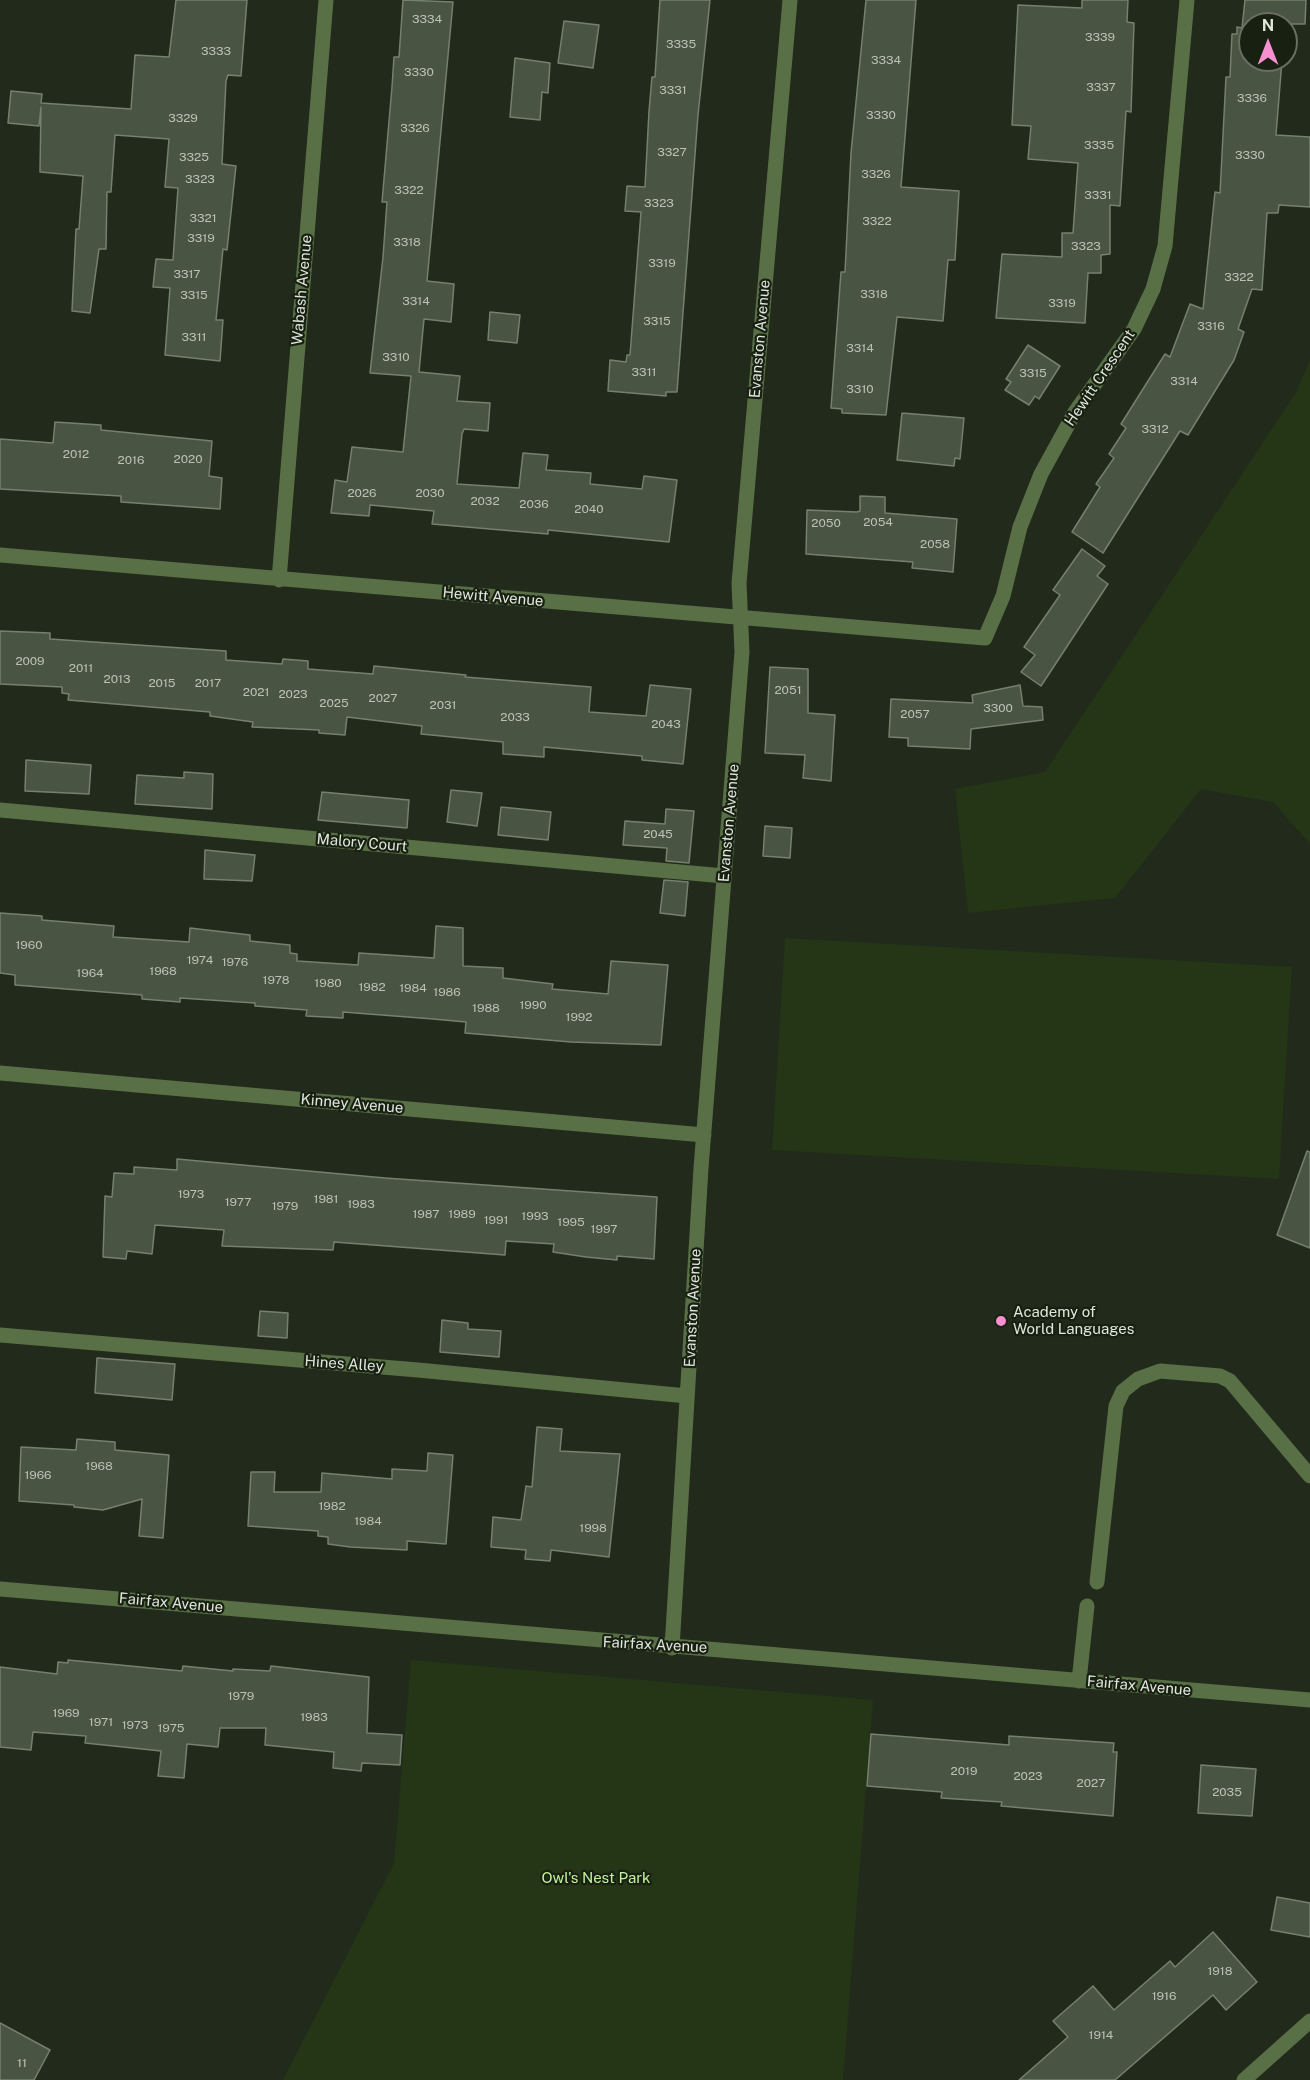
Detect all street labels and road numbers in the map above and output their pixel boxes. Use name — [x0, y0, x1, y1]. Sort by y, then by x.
street label: Wabash Avenue — [288, 234, 316, 346]
street label: Evanston Avenue — [746, 279, 774, 399]
street label: Hewitt Crescent — [1061, 326, 1139, 430]
street label: Hewitt Avenue — [442, 584, 544, 610]
street label: Evanston Avenue — [715, 763, 743, 883]
street label: Malory Court — [316, 830, 408, 856]
street label: Kinney Avenue — [300, 1091, 404, 1117]
street label: Evanston Avenue — [681, 1248, 705, 1368]
street label: Hines Alley — [304, 1352, 384, 1376]
street label: Fairfax Avenue — [118, 1589, 224, 1617]
street label: Fairfax Avenue — [602, 1633, 708, 1657]
street label: Fairfax Avenue — [1086, 1672, 1192, 1700]

